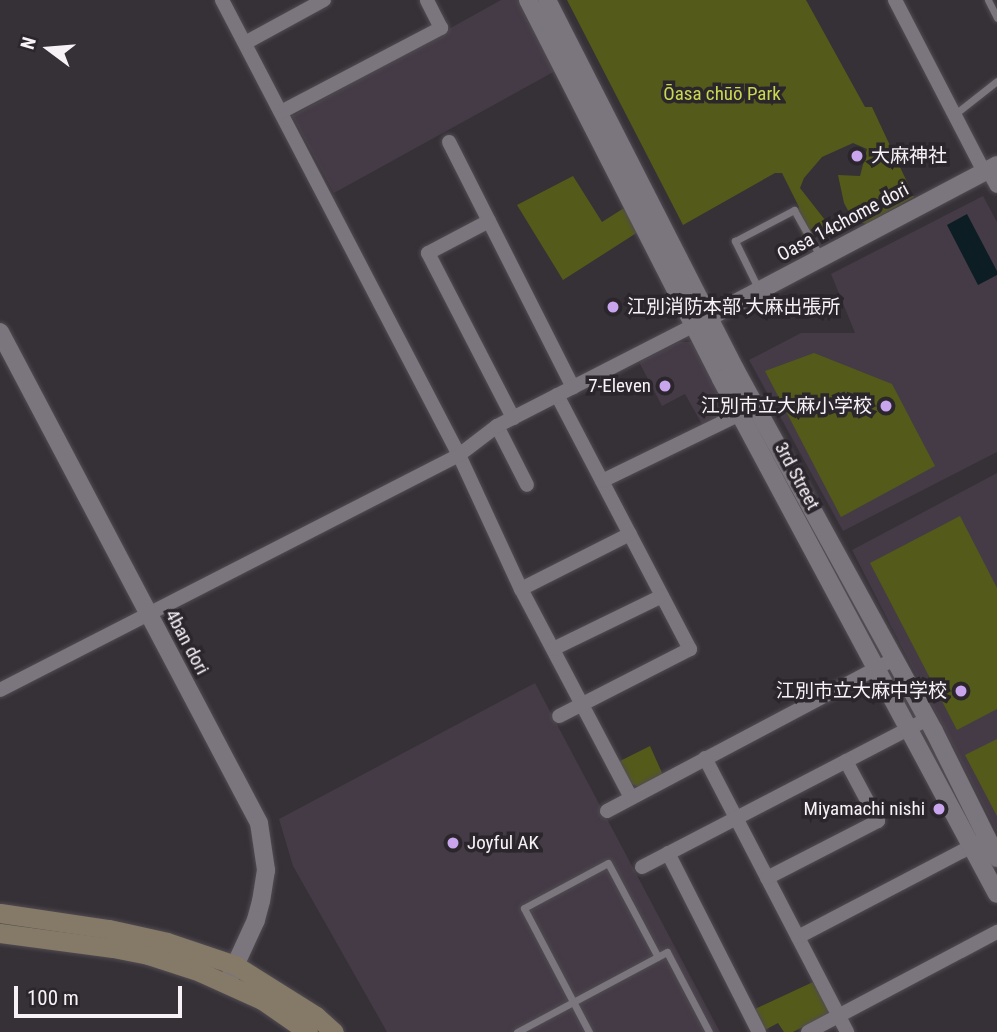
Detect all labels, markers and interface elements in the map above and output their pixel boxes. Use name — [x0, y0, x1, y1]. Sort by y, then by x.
north arrow — [14, 14, 84, 84]
text: N — [16, 34, 41, 52]
park label: Ōasa chūō Park — [663, 83, 781, 105]
place label: 大麻神社 — [871, 145, 947, 167]
marker: 大麻神社 — [849, 148, 865, 164]
street label: Oasa 14chome dori — [773, 178, 913, 266]
place label: 江別消防本部 大麻出張所 — [627, 296, 840, 318]
marker: 江別消防本部 大麻出張所 — [605, 299, 621, 315]
place label: 7-Eleven — [588, 375, 651, 397]
marker: 7-Eleven — [657, 378, 673, 394]
place label: 江別市立大麻小学校 — [701, 395, 872, 417]
marker: 江別市立大麻小学校 — [878, 398, 894, 414]
street label: 3rd Street — [770, 438, 824, 514]
street label: 4ban dori — [160, 606, 214, 678]
place label: 江別市立大麻中学校 — [776, 680, 947, 702]
marker: 江別市立大麻中学校 — [953, 683, 969, 699]
place label: Miyamachi nishi — [804, 798, 925, 820]
marker: Miyamachi nishi — [931, 801, 947, 817]
place label: Joyful AK — [467, 832, 539, 854]
marker: Joyful AK — [445, 835, 461, 851]
scale bar — [18, 972, 186, 1016]
text: 100 m — [27, 986, 79, 1010]

